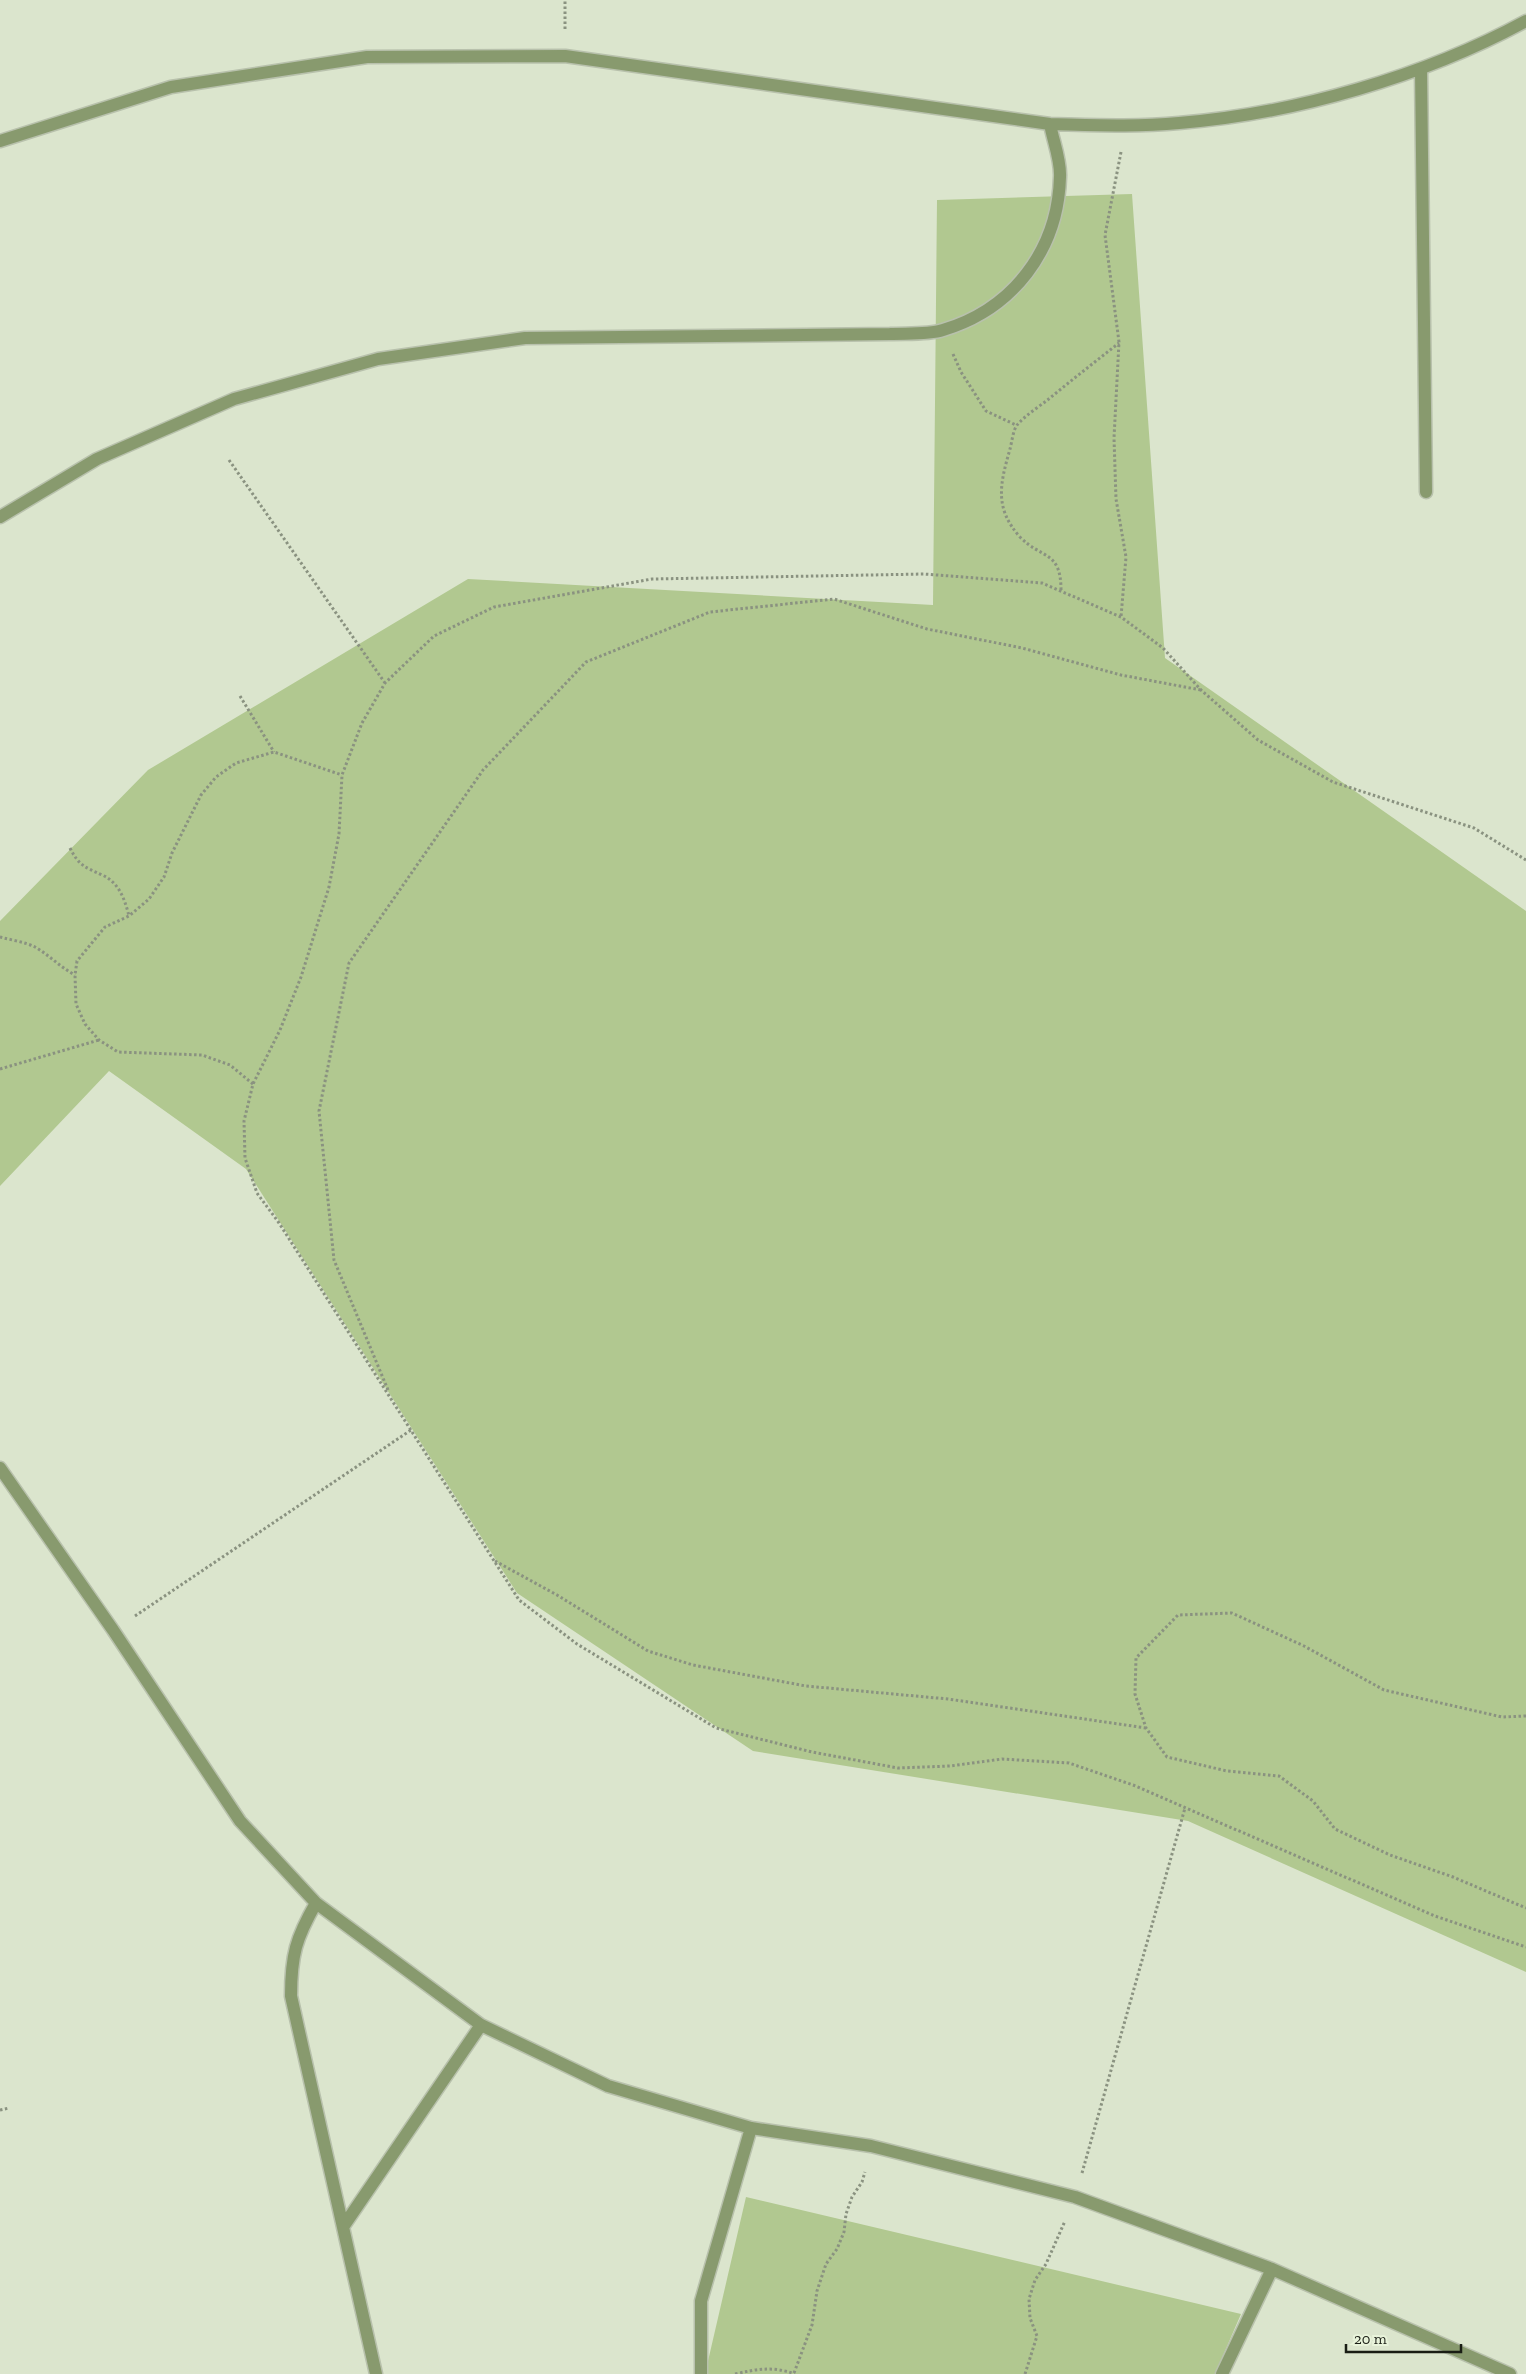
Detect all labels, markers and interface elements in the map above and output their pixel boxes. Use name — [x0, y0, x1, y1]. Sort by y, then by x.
scale bar — [1346, 2322, 1461, 2354]
text: 20 m — [1354, 2330, 1387, 2348]

